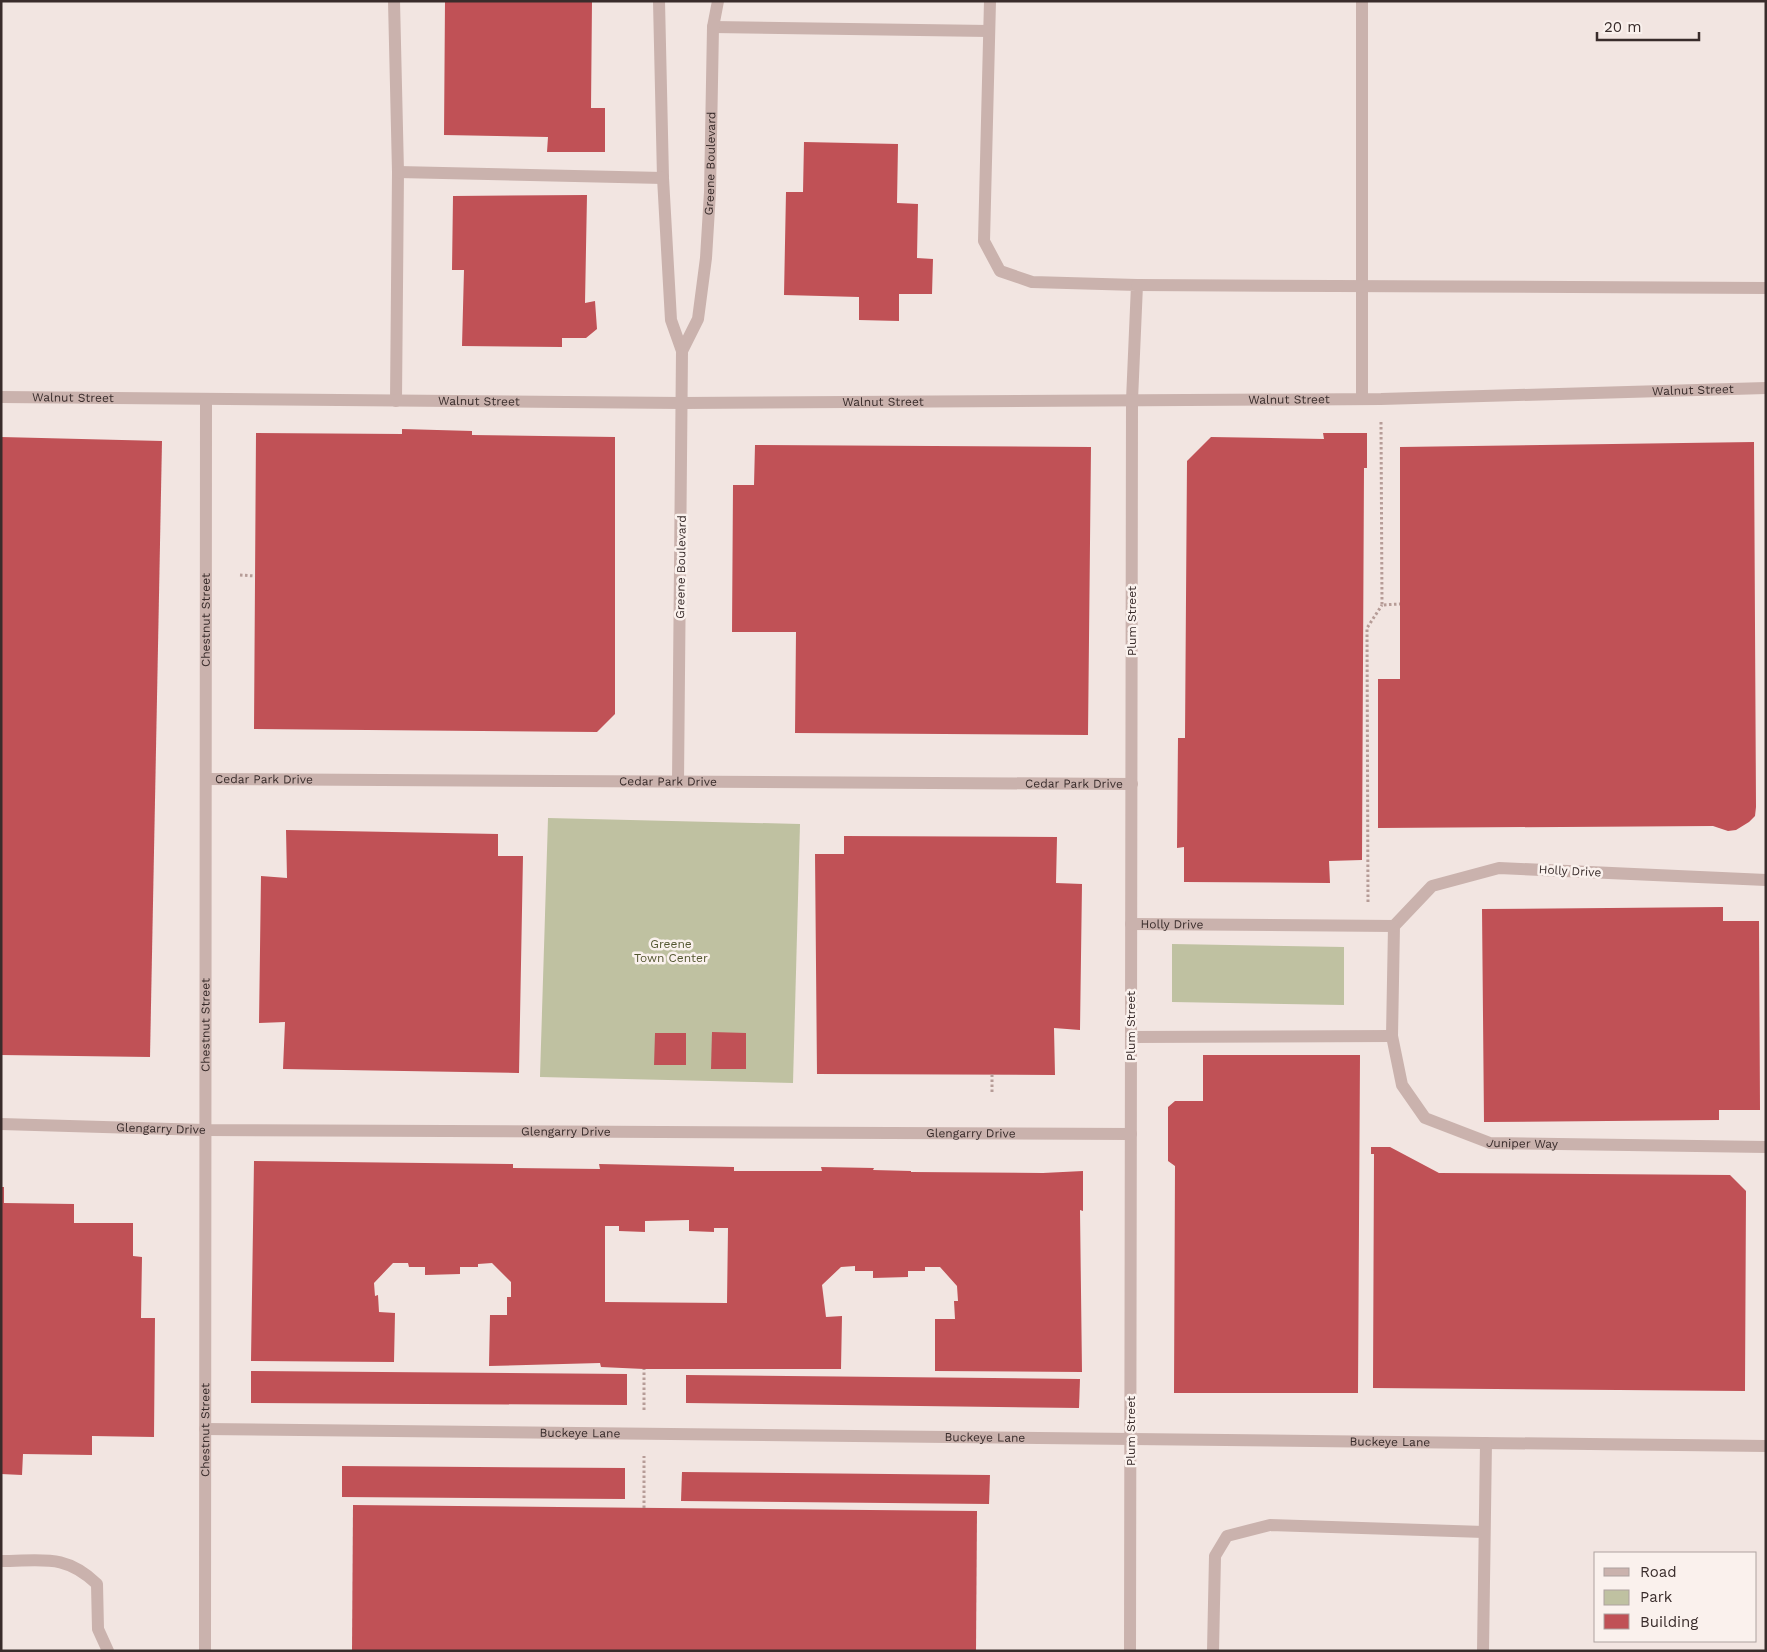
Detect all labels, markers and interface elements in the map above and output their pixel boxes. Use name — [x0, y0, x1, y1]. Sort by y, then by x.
scale bar — [1597, 10, 1700, 42]
text: 20 m — [1604, 18, 1642, 36]
street label: Greene Boulevard — [702, 111, 718, 216]
street label: Walnut Street — [1652, 382, 1734, 398]
street label: Walnut Street — [32, 390, 114, 405]
street label: Walnut Street — [1248, 392, 1330, 407]
street label: Walnut Street — [438, 394, 520, 409]
street label: Walnut Street — [842, 395, 924, 409]
street label: Greene Boulevard — [673, 515, 689, 619]
street label: Chestnut Street — [199, 573, 213, 667]
street label: Plum Street — [1125, 586, 1139, 656]
street label: Cedar Park Drive — [215, 772, 313, 787]
street label: Cedar Park Drive — [619, 774, 717, 789]
street label: Cedar Park Drive — [1025, 776, 1123, 791]
street label: Holly Drive — [1538, 862, 1602, 880]
street label: Holly Drive — [1141, 917, 1204, 932]
park label: Greene Town Center — [634, 937, 708, 965]
street label: Chestnut Street — [198, 978, 213, 1072]
street label: Plum Street — [1124, 991, 1138, 1061]
street label: Glengarry Drive — [116, 1120, 206, 1137]
street label: Glengarry Drive — [521, 1124, 611, 1139]
street label: Glengarry Drive — [926, 1126, 1016, 1141]
street label: Juniper Way — [1484, 1135, 1559, 1151]
street label: Chestnut Street — [198, 1383, 212, 1477]
street label: Plum Street — [1124, 1396, 1138, 1466]
street label: Buckeye Lane — [539, 1426, 621, 1441]
street label: Buckeye Lane — [944, 1430, 1025, 1445]
street label: Buckeye Lane — [1349, 1434, 1430, 1449]
legend — [1594, 1552, 1757, 1642]
text: Road — [1640, 1563, 1677, 1581]
text: Park — [1640, 1588, 1673, 1606]
text: Building — [1640, 1613, 1698, 1631]

